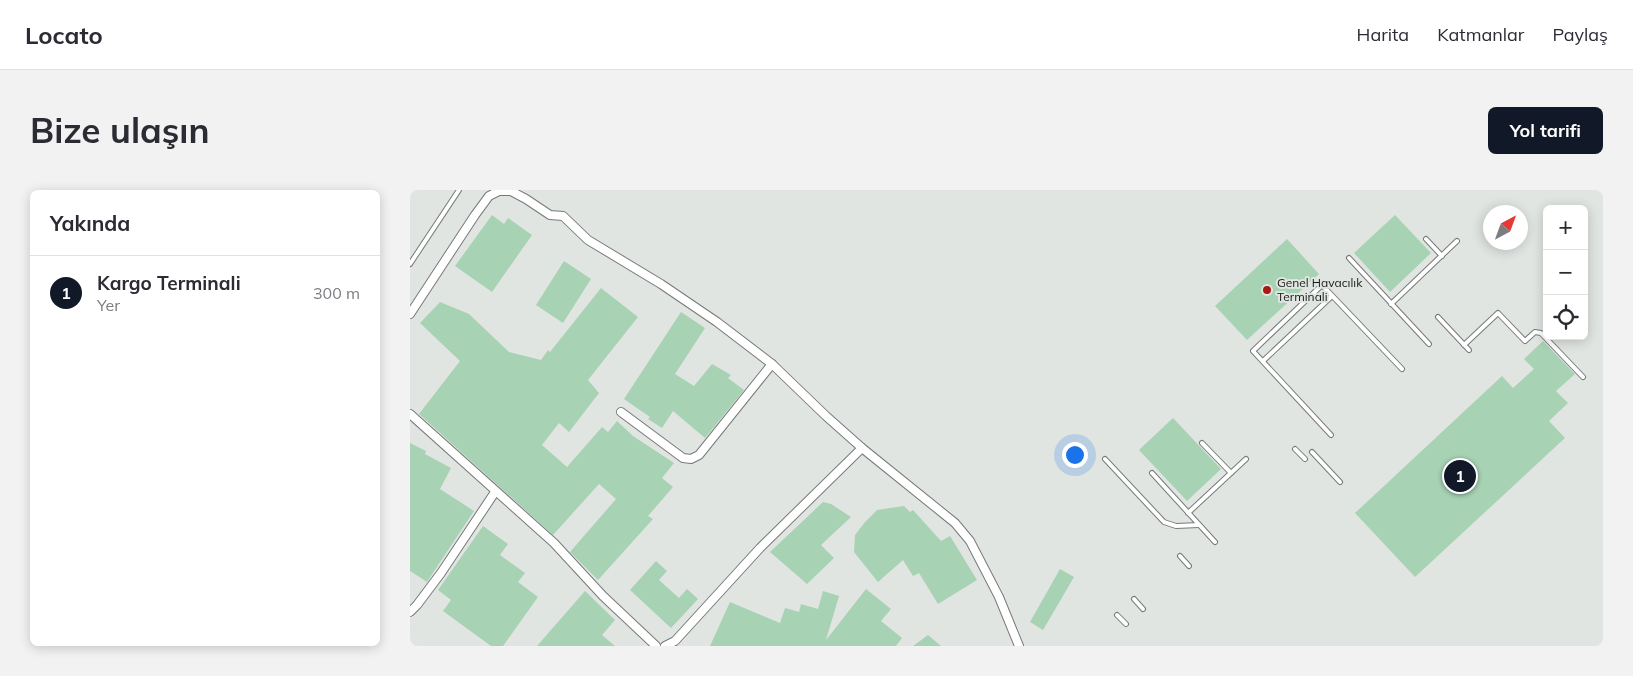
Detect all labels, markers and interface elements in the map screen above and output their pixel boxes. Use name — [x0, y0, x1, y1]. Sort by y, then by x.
text: Locato — [25, 20, 103, 50]
text: Harita — [1357, 23, 1409, 46]
text: Katmanlar — [1437, 23, 1524, 46]
text: Paylaş — [1552, 23, 1608, 46]
button: Yol tarifi — [1488, 107, 1603, 154]
text: Bize ulaşın — [30, 108, 210, 152]
north arrow — [1483, 205, 1528, 250]
map controls — [1543, 205, 1588, 340]
button: + — [1543, 205, 1588, 250]
text: Yakında — [50, 210, 130, 236]
button: − — [1543, 250, 1588, 295]
text: Kargo Terminali — [97, 271, 241, 295]
place label: Genel Havacılık Terminali — [1277, 275, 1363, 304]
text: 1 — [61, 283, 71, 303]
text: 300 m — [313, 283, 360, 303]
marker: Genel Havacılık Terminali — [1261, 284, 1273, 296]
text: Yer — [97, 295, 120, 315]
button: locate — [1543, 295, 1588, 340]
your location — [1062, 442, 1088, 468]
pin: 1 — [1444, 457, 1476, 495]

